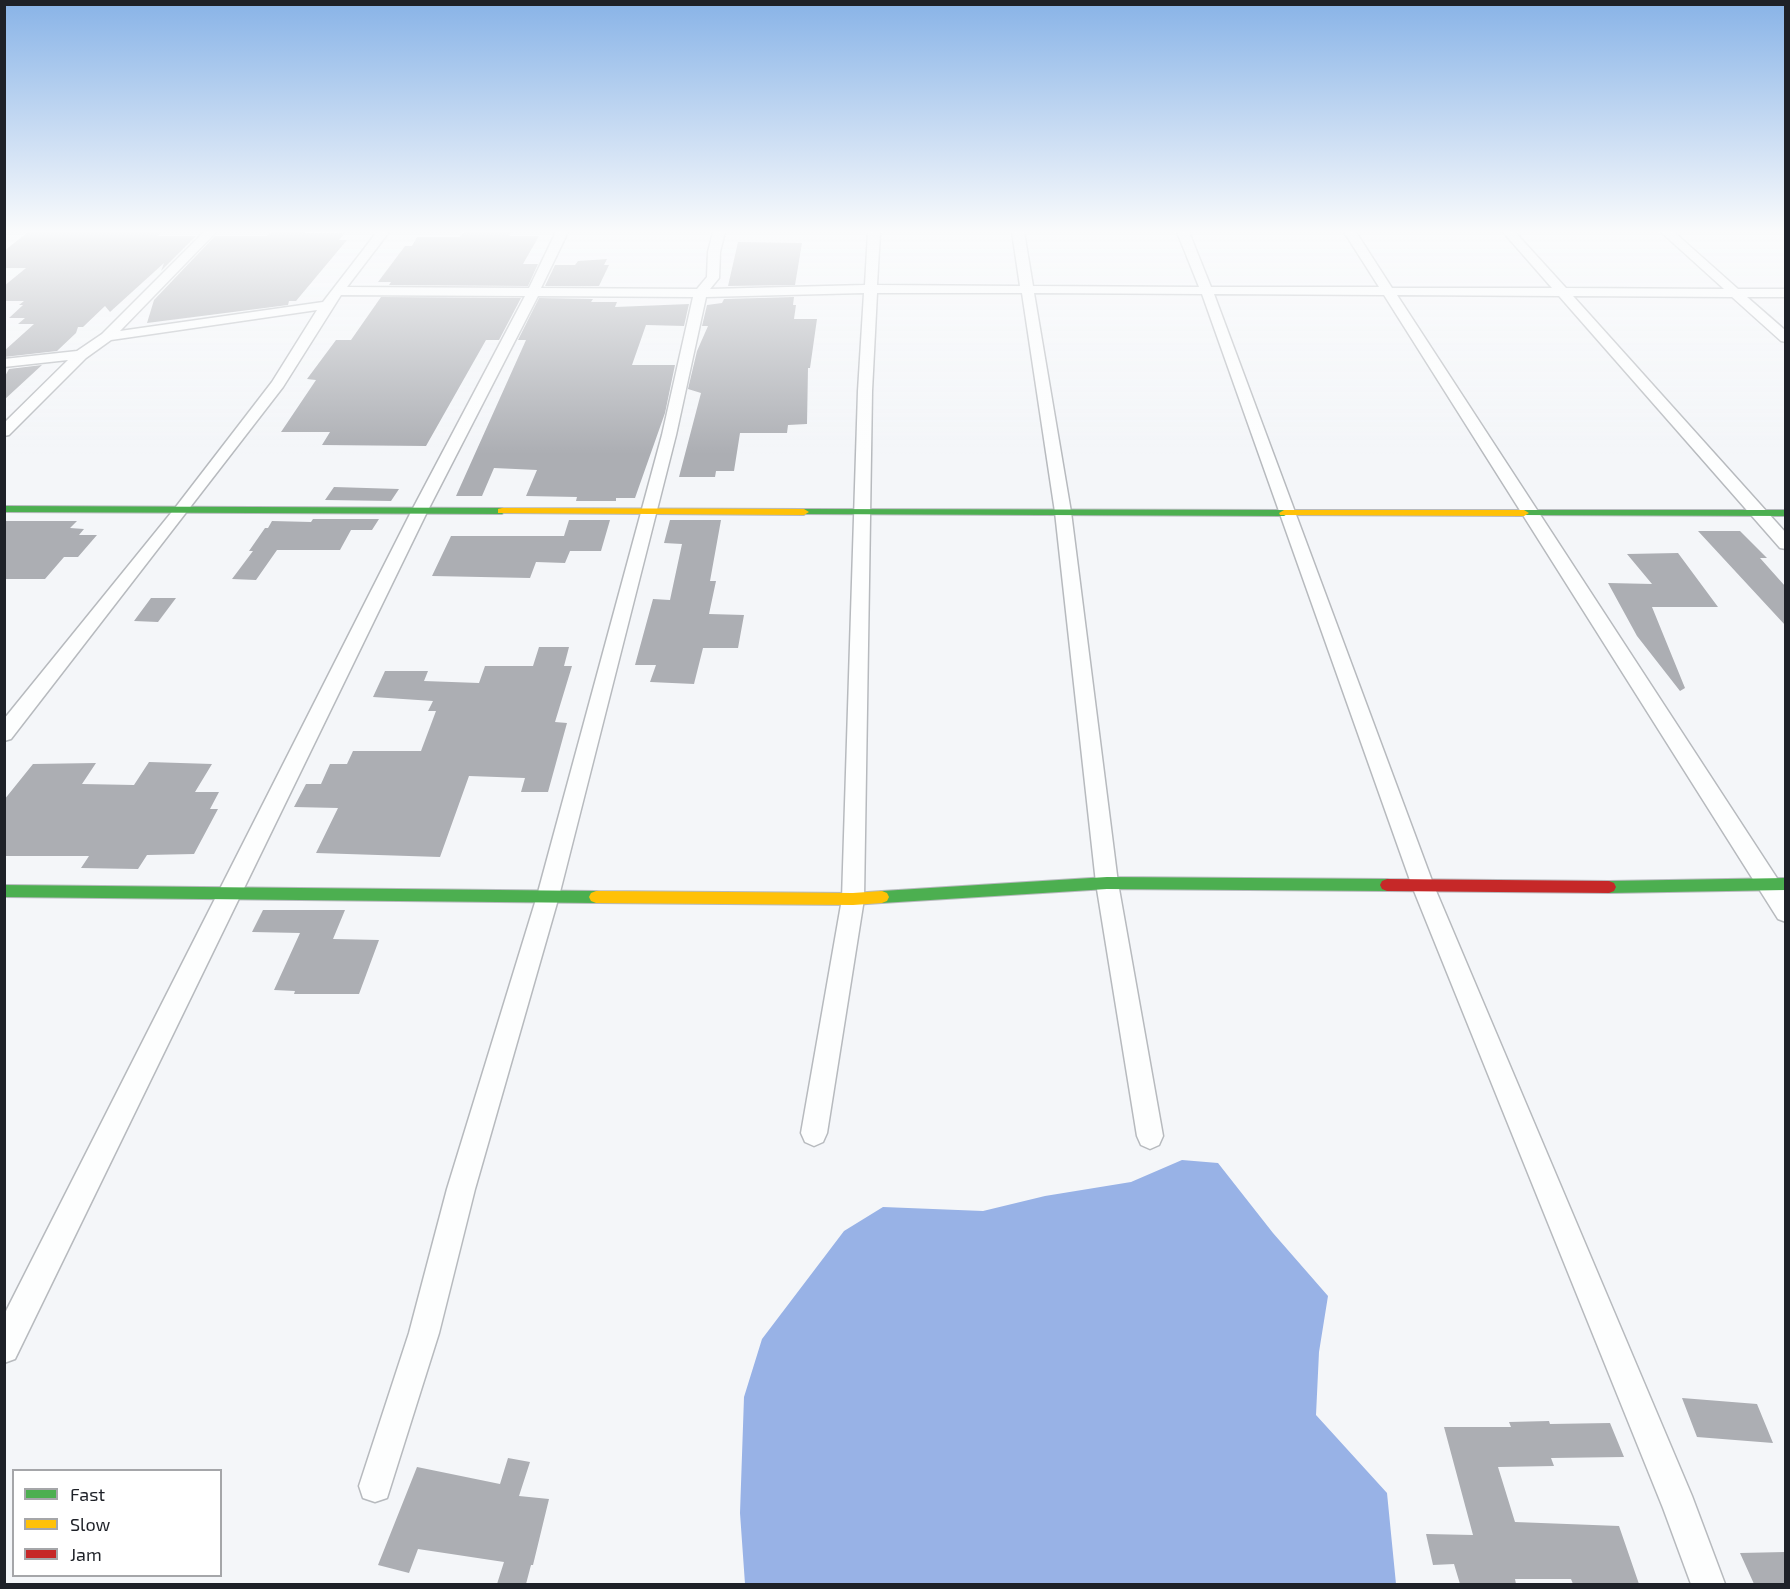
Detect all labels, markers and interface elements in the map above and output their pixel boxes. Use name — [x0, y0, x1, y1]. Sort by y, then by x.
legend — [12, 1469, 222, 1577]
text: Fast — [70, 1483, 105, 1505]
text: Slow — [70, 1513, 110, 1535]
text: Jam — [70, 1543, 102, 1565]

